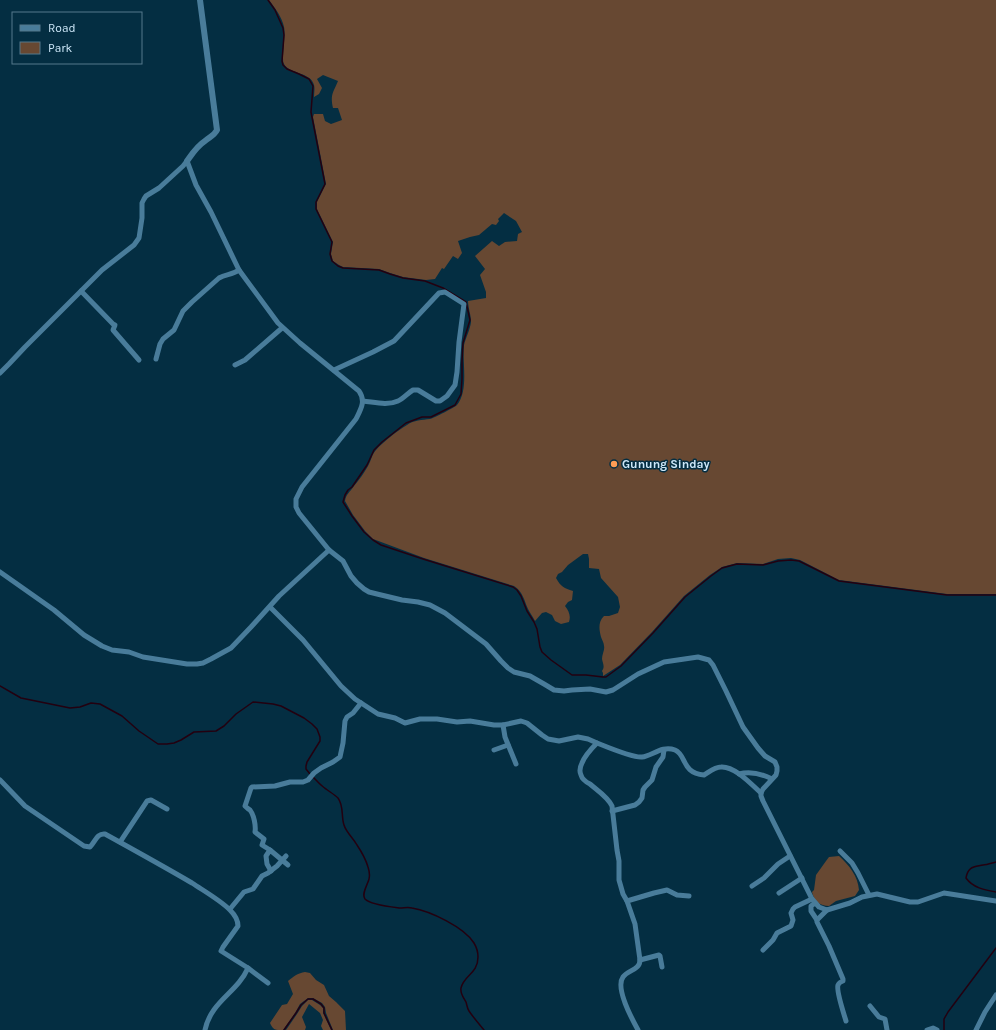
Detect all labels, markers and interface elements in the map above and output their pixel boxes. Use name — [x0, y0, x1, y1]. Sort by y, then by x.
legend — [12, 12, 142, 64]
text: Road — [48, 21, 76, 35]
text: Park — [48, 41, 73, 55]
place label: Gunung Sinday — [622, 457, 710, 471]
marker: Gunung Sinday — [609, 459, 619, 469]

